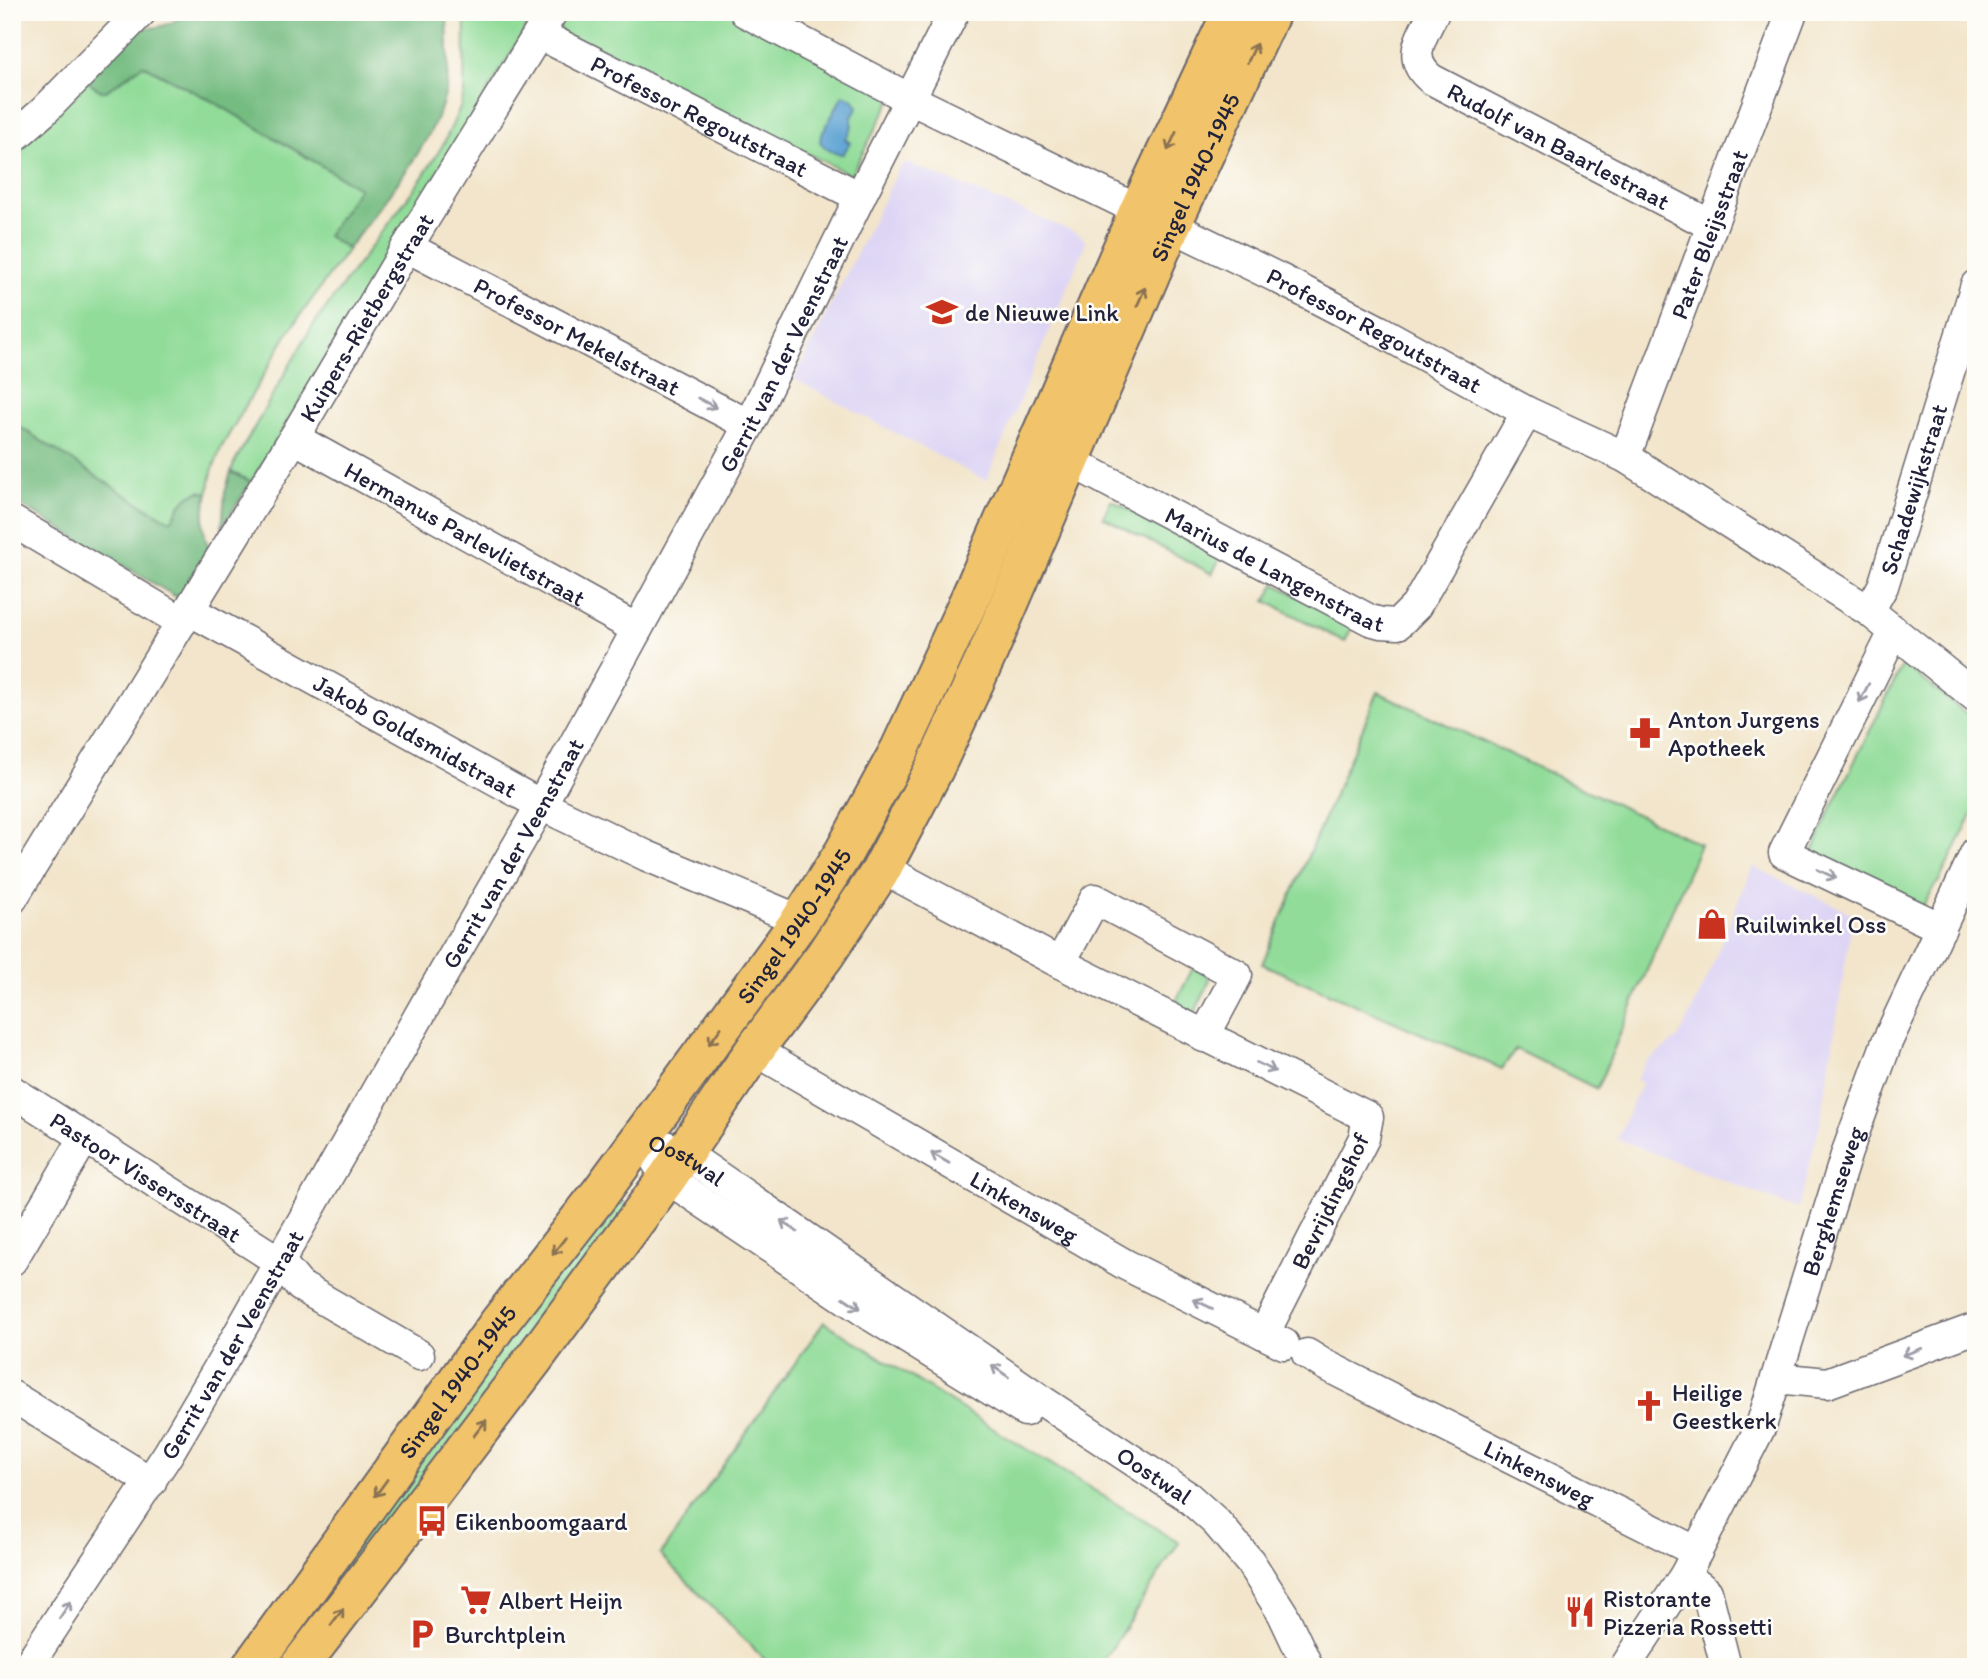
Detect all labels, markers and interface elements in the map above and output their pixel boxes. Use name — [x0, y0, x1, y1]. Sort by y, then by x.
one-way arrow — [1245, 43, 1259, 64]
street label: Professor Regoutstraat — [586, 48, 813, 183]
street label: Rudolf van Baarlestraat — [1443, 76, 1675, 215]
street label: Singel 1940-1945 — [1143, 88, 1246, 266]
one-way arrow — [1165, 130, 1178, 151]
street label: Pater Bleijsstraat — [1664, 145, 1754, 323]
street label: Kuipers-Rietbergstraat — [293, 207, 439, 427]
street label: Gerrit van der Veenstraat — [712, 231, 854, 477]
street label: Professor Regoutstraat — [1262, 260, 1487, 399]
street label: Professor Mekelstraat — [469, 270, 685, 401]
one-way arrow — [1135, 287, 1148, 308]
school or university icon: de Nieuwe Link — [925, 295, 959, 329]
place label: de Nieuwe Link — [965, 298, 1119, 327]
one-way arrow — [696, 397, 717, 410]
street label: Schadewijkstraat — [1873, 400, 1953, 578]
street label: Hermanus Parlevlietstraat — [340, 455, 591, 612]
street label: Marius de Langenstraat — [1160, 500, 1388, 638]
street label: Jakob Goldsmidstraat — [309, 668, 522, 803]
one-way arrow — [1856, 682, 1870, 703]
place label: Anton Jurgens Apotheek — [1668, 705, 1820, 762]
pharmacy icon: Anton Jurgens Apotheek — [1628, 716, 1662, 750]
street label: Gerrit van der Veenstraat — [435, 733, 589, 974]
street label: Singel 1940-1945 — [730, 842, 857, 1009]
one-way arrow — [1816, 868, 1838, 881]
shop icon: Ruilwinkel Oss — [1695, 907, 1729, 941]
place label: Ruilwinkel Oss — [1735, 910, 1886, 939]
one-way arrow — [708, 1026, 722, 1045]
one-way arrow — [1255, 1060, 1276, 1074]
street label: Pastoor Vissersstraat — [45, 1105, 247, 1248]
street label: Berghemseweg — [1795, 1122, 1870, 1279]
street label: Oostwal — [644, 1127, 731, 1192]
street label: Bevrijdingshof — [1285, 1127, 1376, 1274]
one-way arrow — [931, 1151, 951, 1165]
street label: Linkensweg — [965, 1164, 1084, 1249]
one-way arrow — [780, 1219, 799, 1233]
street label: Gerrit van der Veenstraat — [154, 1224, 309, 1465]
one-way arrow — [552, 1236, 567, 1254]
one-way arrow — [842, 1295, 861, 1310]
one-way arrow — [1193, 1296, 1214, 1310]
street label: Singel 1940-1945 — [392, 1299, 522, 1464]
one-way arrow — [1901, 1347, 1923, 1359]
one-way arrow — [991, 1364, 1010, 1378]
place label: Heilige Geestkerk — [1672, 1378, 1777, 1435]
church icon: Heilige Geestkerk — [1632, 1389, 1666, 1423]
one-way arrow — [473, 1420, 488, 1438]
street label: Linkensweg — [1479, 1433, 1600, 1513]
street label: Oostwal — [1111, 1439, 1198, 1510]
one-way arrow — [373, 1478, 388, 1497]
bus stop icon: Eikenboomgaard — [415, 1504, 449, 1538]
place label: Eikenboomgaard — [455, 1507, 627, 1536]
supermarket icon: Albert Heijn — [459, 1583, 493, 1617]
place label: Ristorante Pizzeria Rossetti — [1603, 1584, 1773, 1641]
place label: Albert Heijn — [499, 1586, 623, 1615]
restaurant icon: Ristorante Pizzeria Rossetti — [1563, 1595, 1597, 1629]
one-way arrow — [58, 1601, 72, 1620]
one-way arrow — [330, 1608, 345, 1626]
parking icon: Burchtplein — [405, 1617, 439, 1651]
place label: Burchtplein — [445, 1620, 566, 1649]

